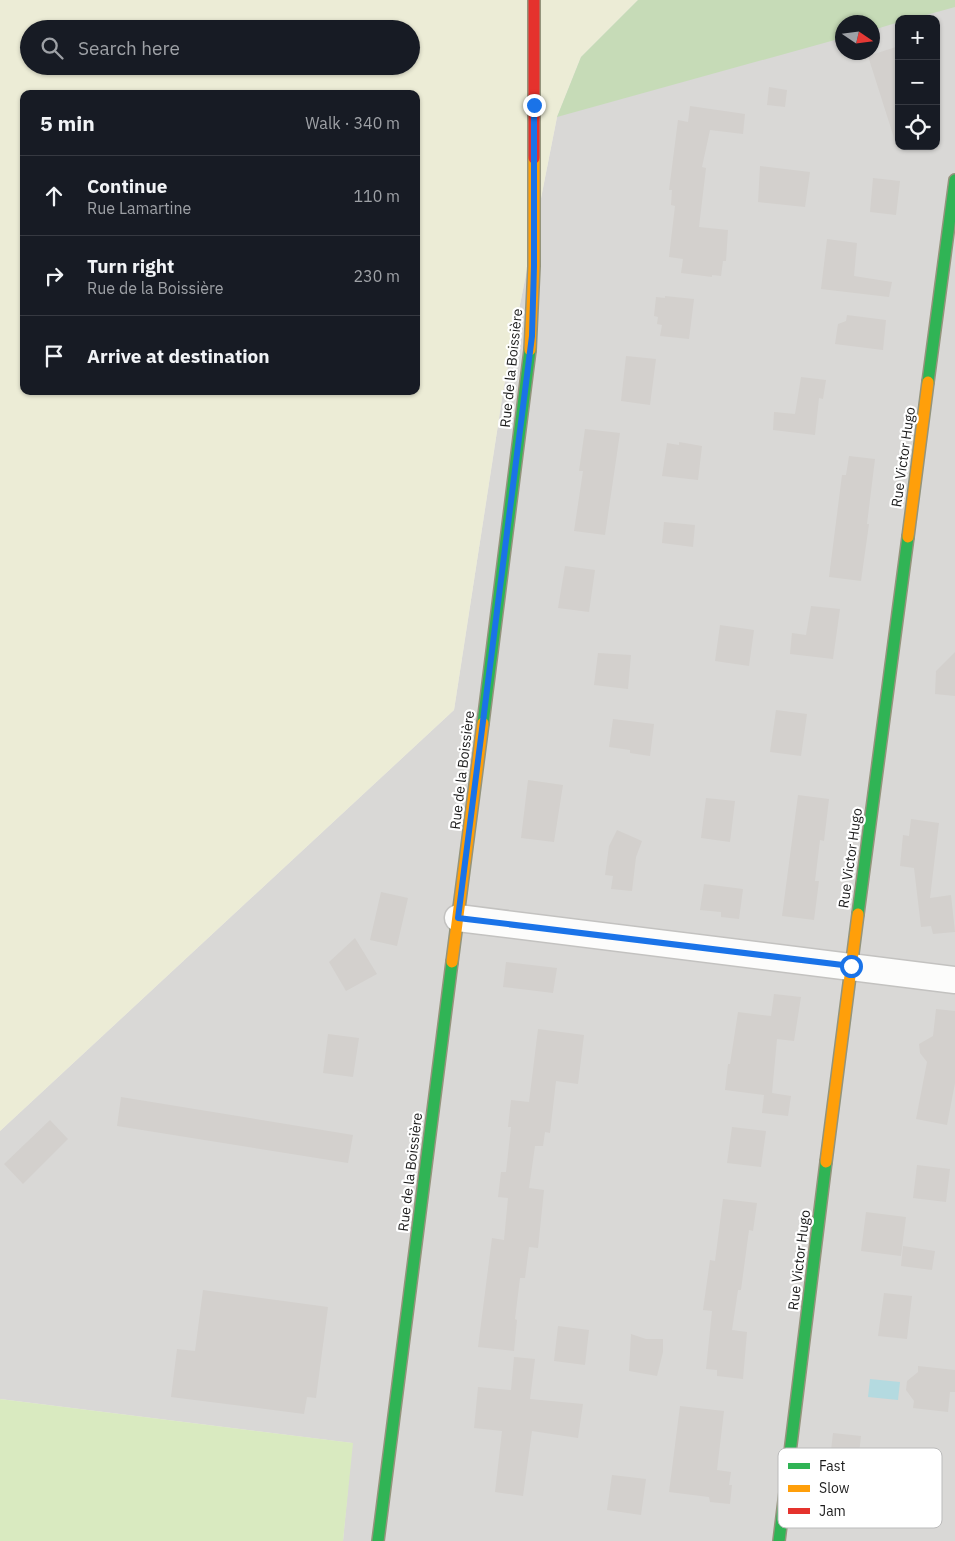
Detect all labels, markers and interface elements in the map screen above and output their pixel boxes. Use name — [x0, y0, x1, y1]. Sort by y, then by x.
north arrow — [835, 15, 880, 60]
map controls — [895, 15, 940, 150]
button: + — [895, 15, 940, 60]
search box — [20, 20, 420, 75]
icon: search — [38, 34, 66, 62]
text: Search here — [78, 36, 180, 60]
button: − — [895, 60, 940, 105]
route end — [523, 94, 546, 117]
button: locate — [895, 105, 940, 150]
text: 5 min — [40, 109, 95, 137]
text: Walk · 340 m — [305, 113, 400, 133]
text: Continue — [87, 174, 167, 198]
icon: ahead — [40, 182, 68, 210]
text: 110 m — [353, 186, 400, 206]
text: Rue Lamartine — [87, 198, 191, 218]
text: Turn right — [87, 254, 174, 278]
icon: right — [40, 262, 68, 290]
text: 230 m — [353, 266, 400, 286]
text: Rue de la Boissière — [87, 278, 224, 298]
street label: Rue de la Boissière — [496, 307, 526, 428]
icon: arrive — [40, 342, 68, 370]
text: Arrive at destination — [87, 344, 270, 368]
street label: Rue Victor Hugo — [887, 406, 919, 508]
street label: Rue de la Boissière — [446, 709, 478, 830]
street label: Rue Victor Hugo — [834, 807, 866, 909]
route start — [840, 955, 863, 978]
street label: Rue de la Boissière — [394, 1111, 426, 1232]
street label: Rue Victor Hugo — [784, 1209, 814, 1311]
legend — [778, 1448, 942, 1528]
text: Fast — [819, 1457, 845, 1475]
text: Slow — [819, 1479, 850, 1497]
text: Jam — [819, 1502, 846, 1520]

